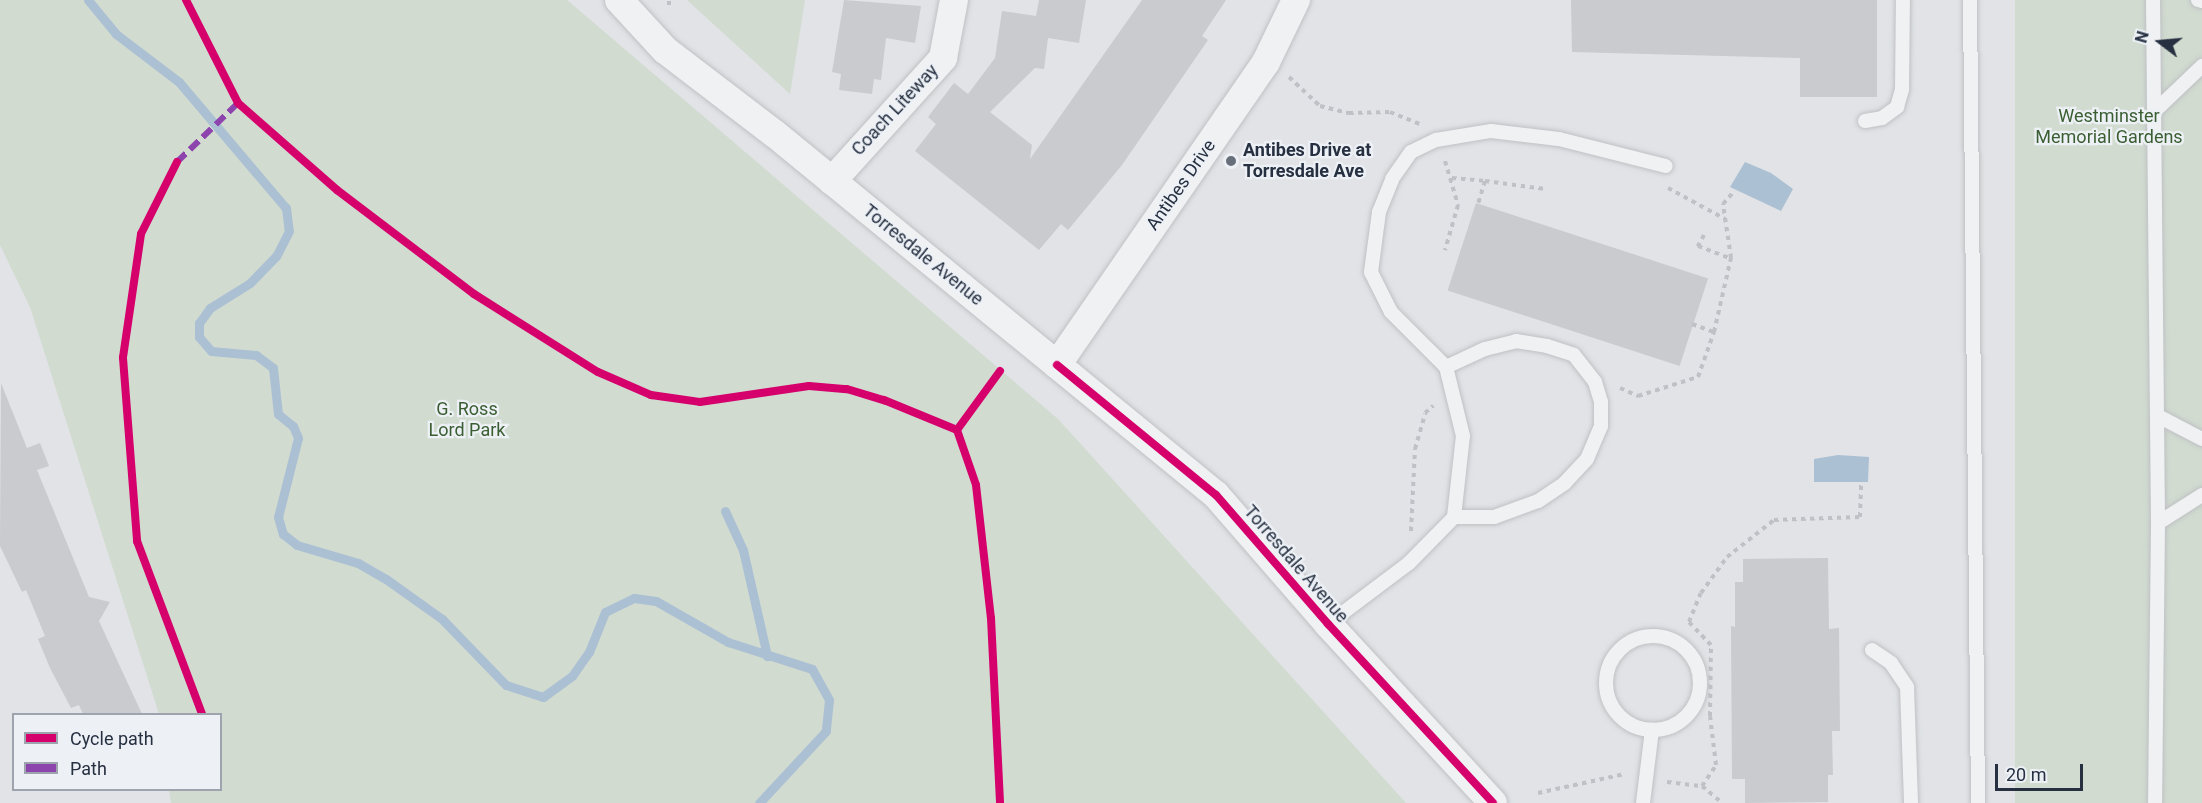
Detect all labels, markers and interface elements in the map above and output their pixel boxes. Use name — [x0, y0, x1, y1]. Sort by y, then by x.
north arrow — [2130, 12, 2190, 72]
text: N — [2132, 29, 2153, 45]
street label: Coach Liteway — [847, 60, 943, 160]
park label: Westminster Memorial Gardens — [2035, 106, 2183, 148]
street label: Antibes Drive — [1142, 135, 1220, 235]
place label: Antibes Drive at Torresdale Ave — [1243, 140, 1371, 182]
marker: Antibes Drive at Torresdale Ave — [1224, 154, 1238, 168]
street label: Torresdale Avenue — [859, 200, 987, 310]
park label: G. Ross Lord Park — [429, 399, 505, 442]
street label: Torresdale Avenue — [1239, 501, 1353, 627]
legend — [12, 713, 222, 791]
text: Cycle path — [70, 728, 154, 749]
scale bar — [1998, 752, 2086, 790]
text: Path — [70, 758, 107, 779]
text: 20 m — [2006, 764, 2046, 785]

